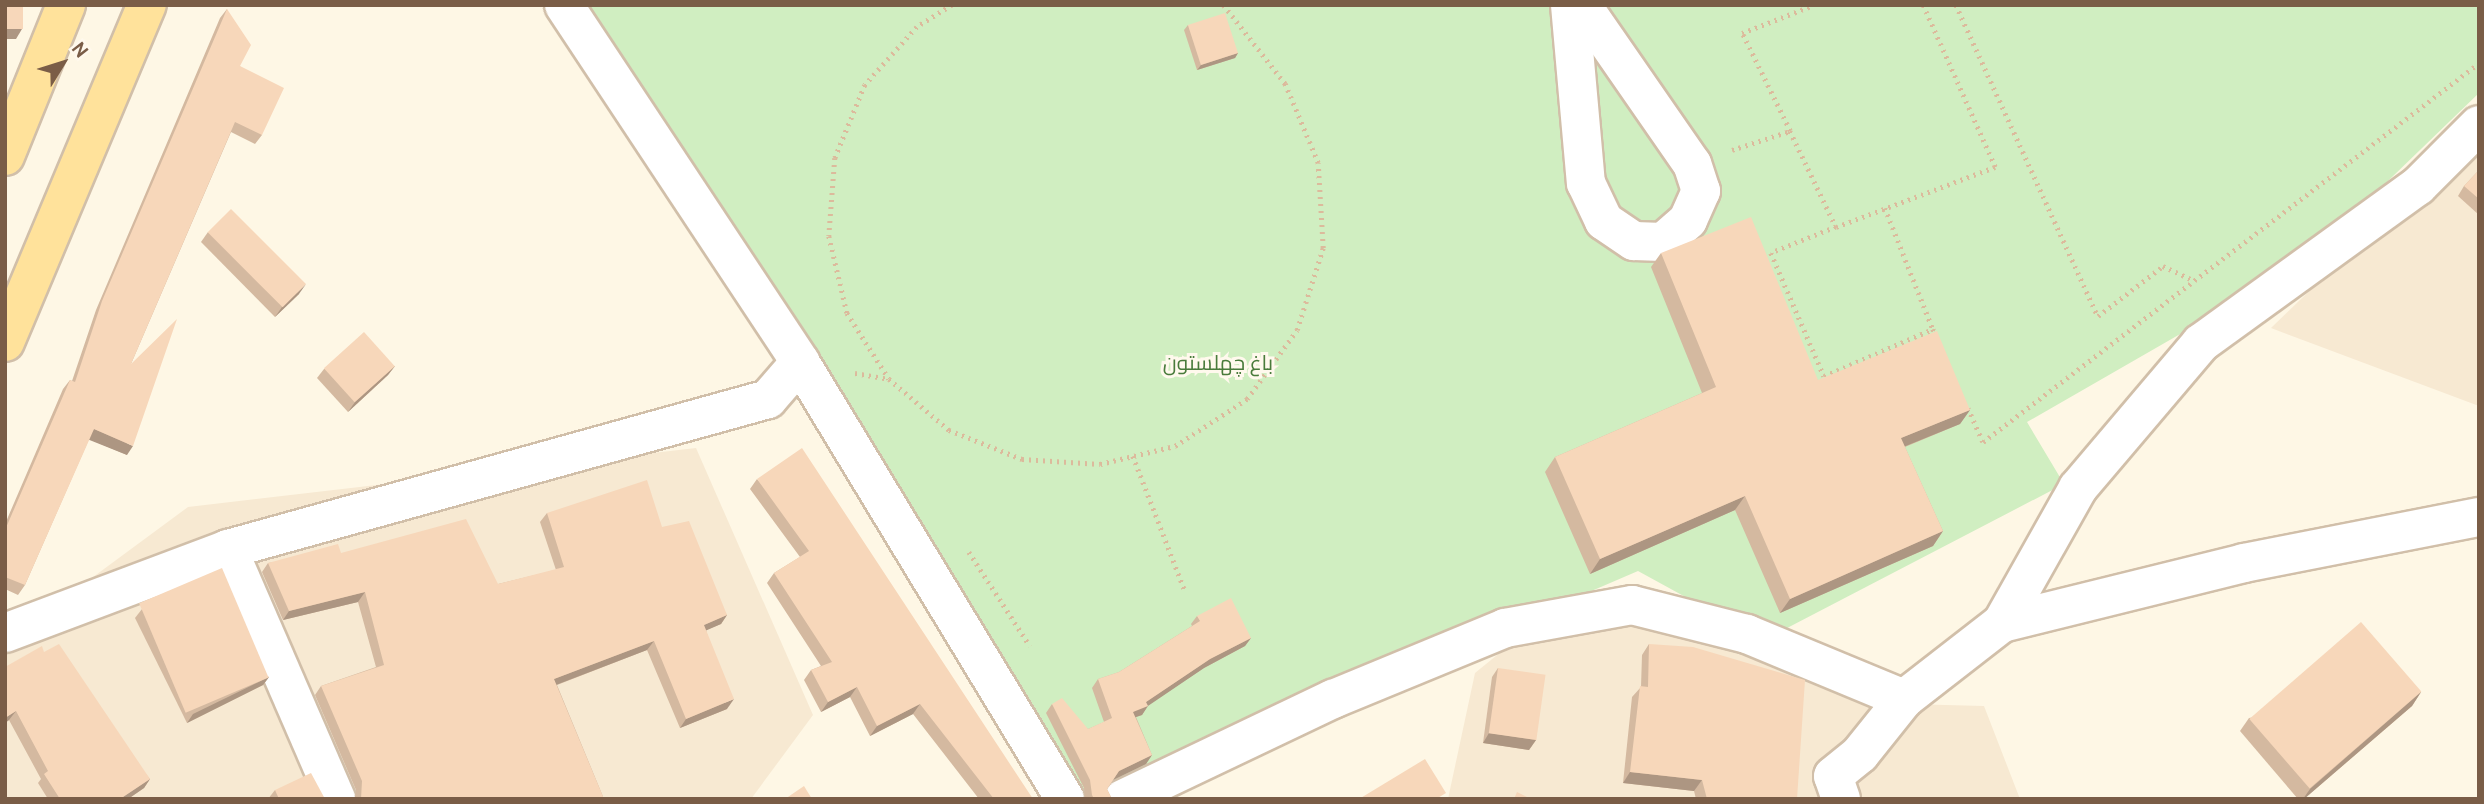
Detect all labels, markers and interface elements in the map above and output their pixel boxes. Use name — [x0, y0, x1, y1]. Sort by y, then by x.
north arrow — [28, 28, 98, 98]
text: N — [67, 37, 93, 62]
park label: باغ چهلستون — [1163, 350, 1273, 376]

